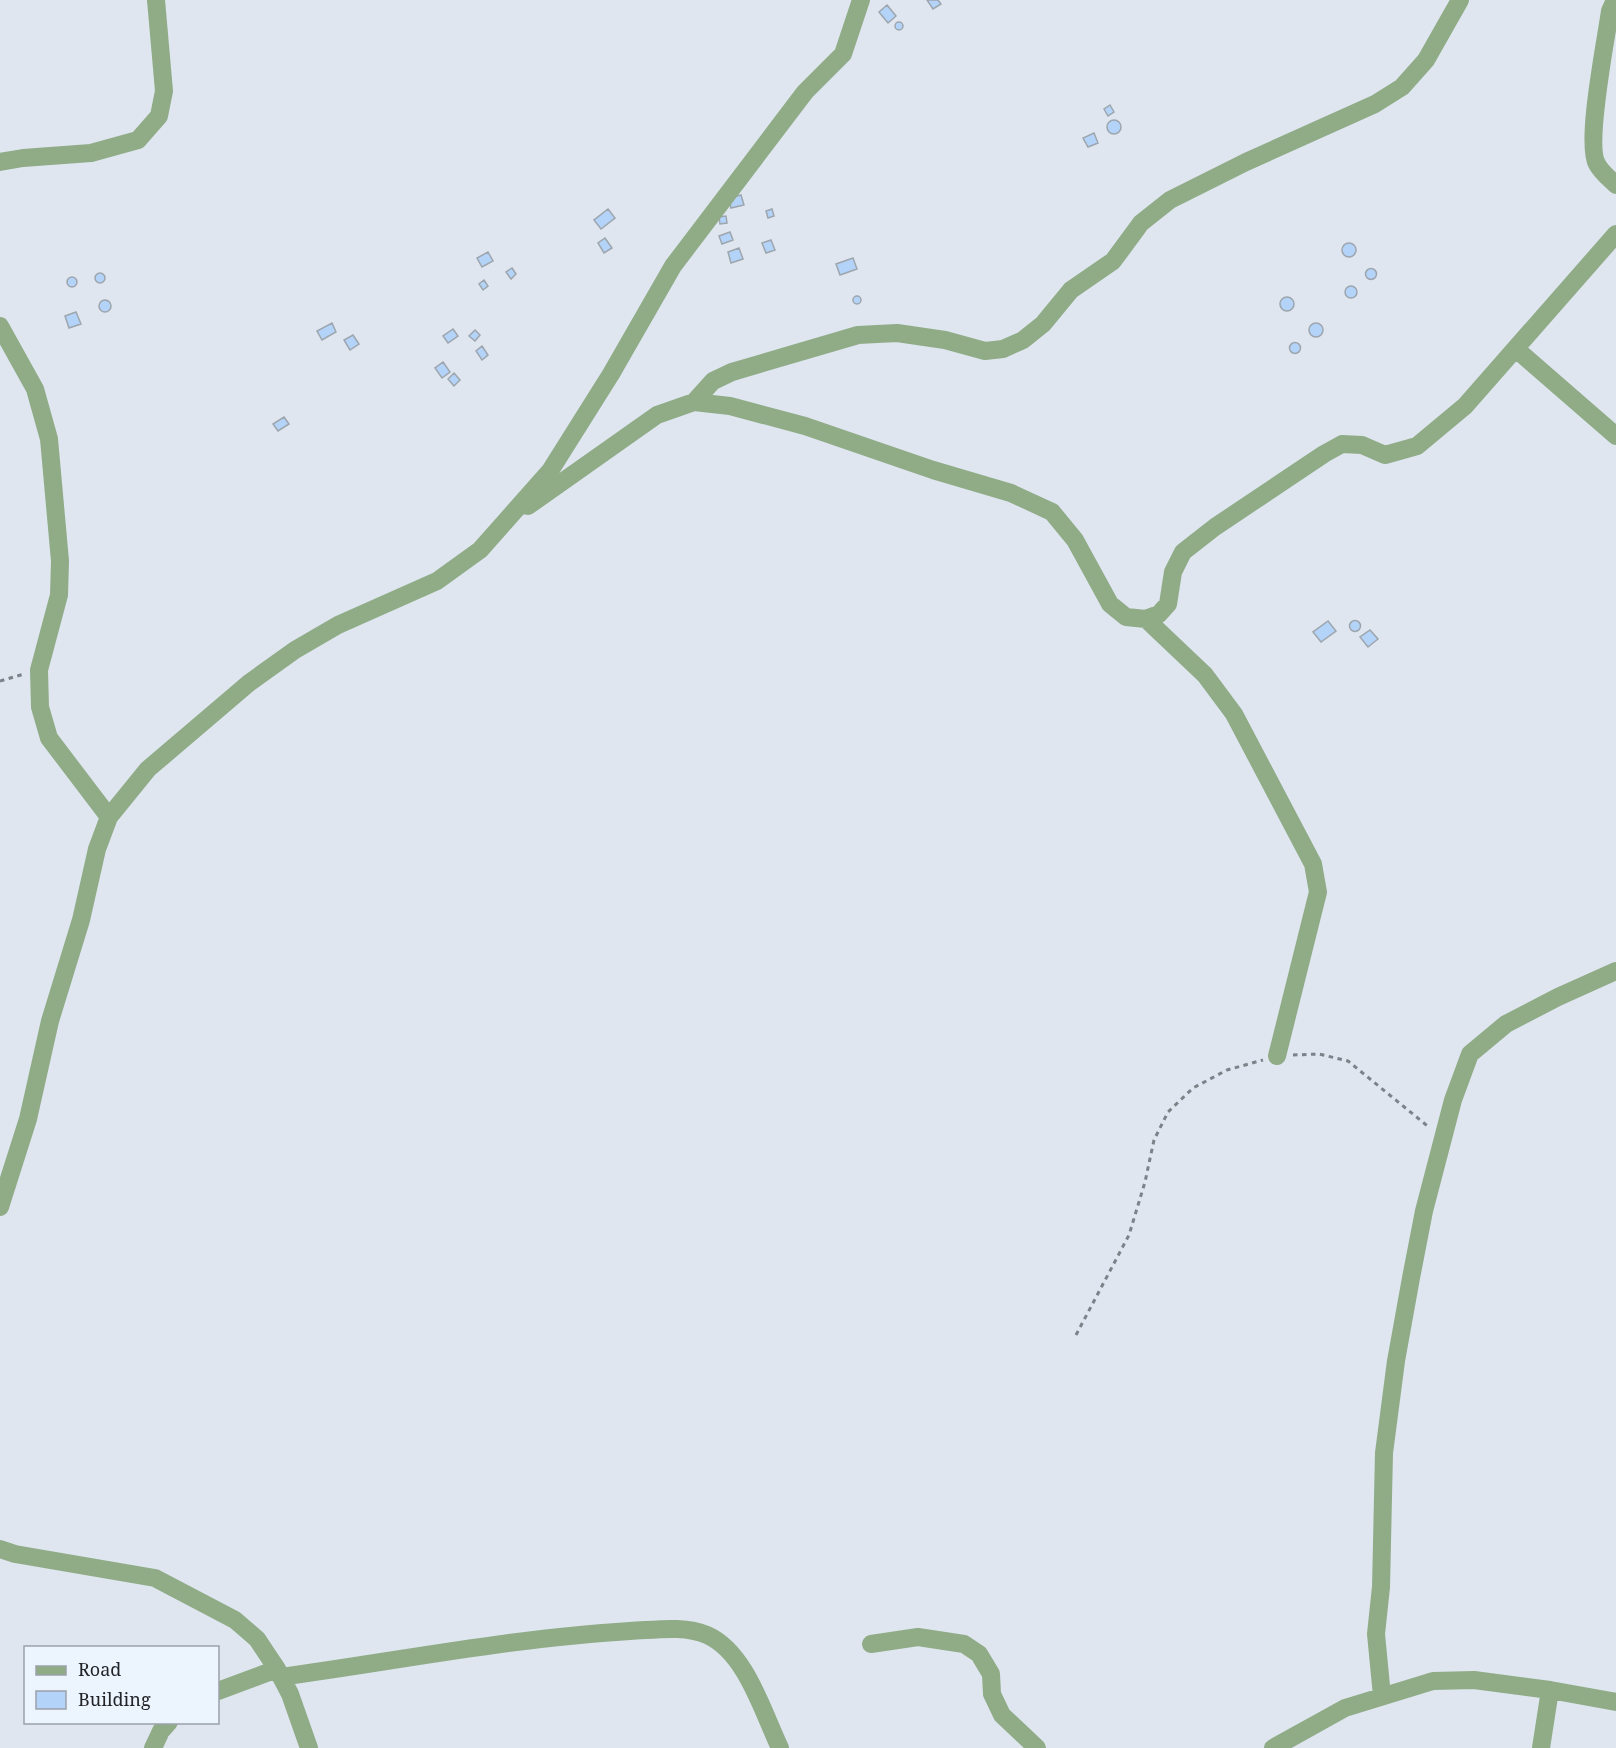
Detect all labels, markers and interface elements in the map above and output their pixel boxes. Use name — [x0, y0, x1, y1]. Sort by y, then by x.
legend — [24, 1646, 219, 1724]
text: Road — [78, 1657, 121, 1681]
text: Building — [78, 1687, 151, 1711]

